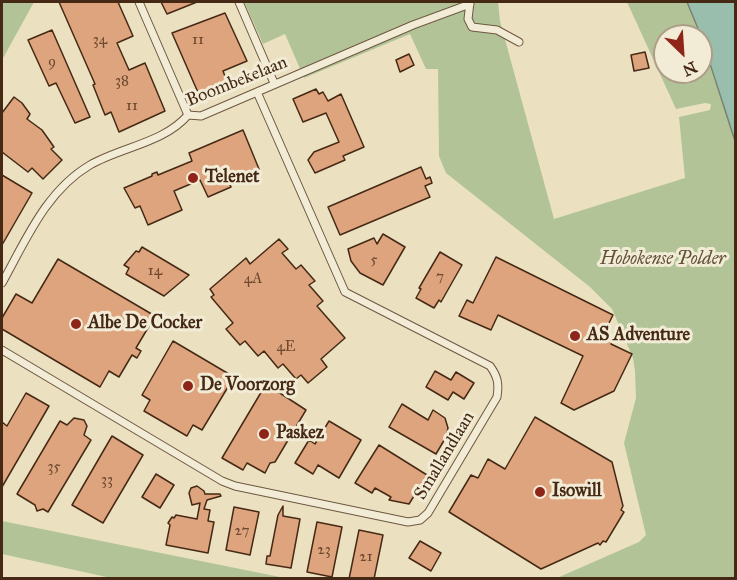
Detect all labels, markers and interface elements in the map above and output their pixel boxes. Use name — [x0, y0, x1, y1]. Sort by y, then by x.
north arrow — [653, 24, 713, 84]
house number: 34 — [93, 31, 107, 49]
house number: 11 — [192, 31, 204, 49]
street label: Boombekelaan — [183, 52, 291, 112]
house number: 9 — [48, 53, 56, 71]
text: N — [680, 57, 700, 80]
house number: 38 — [115, 72, 129, 90]
house number: 11 — [126, 97, 138, 115]
place label: Telenet — [205, 167, 259, 189]
marker: Telenet — [186, 171, 200, 185]
park label: Hobokense Polder — [600, 249, 726, 271]
house number: 5 — [371, 251, 377, 269]
house number: 14 — [148, 262, 162, 280]
house number: 7 — [436, 268, 444, 286]
house number: 4A — [244, 270, 262, 288]
place label: Albe De Cocker — [88, 313, 202, 335]
marker: Albe De Cocker — [69, 317, 83, 331]
place label: AS Adventure — [587, 325, 690, 347]
marker: AS Adventure — [568, 329, 582, 343]
house number: 4E — [276, 338, 296, 356]
place label: De Voorzorg — [200, 375, 295, 397]
marker: De Voorzorg — [181, 379, 195, 393]
street label: Smallandlaan — [410, 408, 480, 504]
place label: Paskez — [276, 423, 324, 445]
marker: Paskez — [257, 427, 271, 441]
house number: 35 — [48, 458, 60, 476]
house number: 33 — [101, 471, 113, 489]
place label: Isowill — [552, 481, 602, 503]
marker: Isowill — [533, 485, 547, 499]
house number: 27 — [234, 522, 250, 540]
house number: 23 — [317, 541, 331, 559]
house number: 21 — [359, 548, 373, 566]

